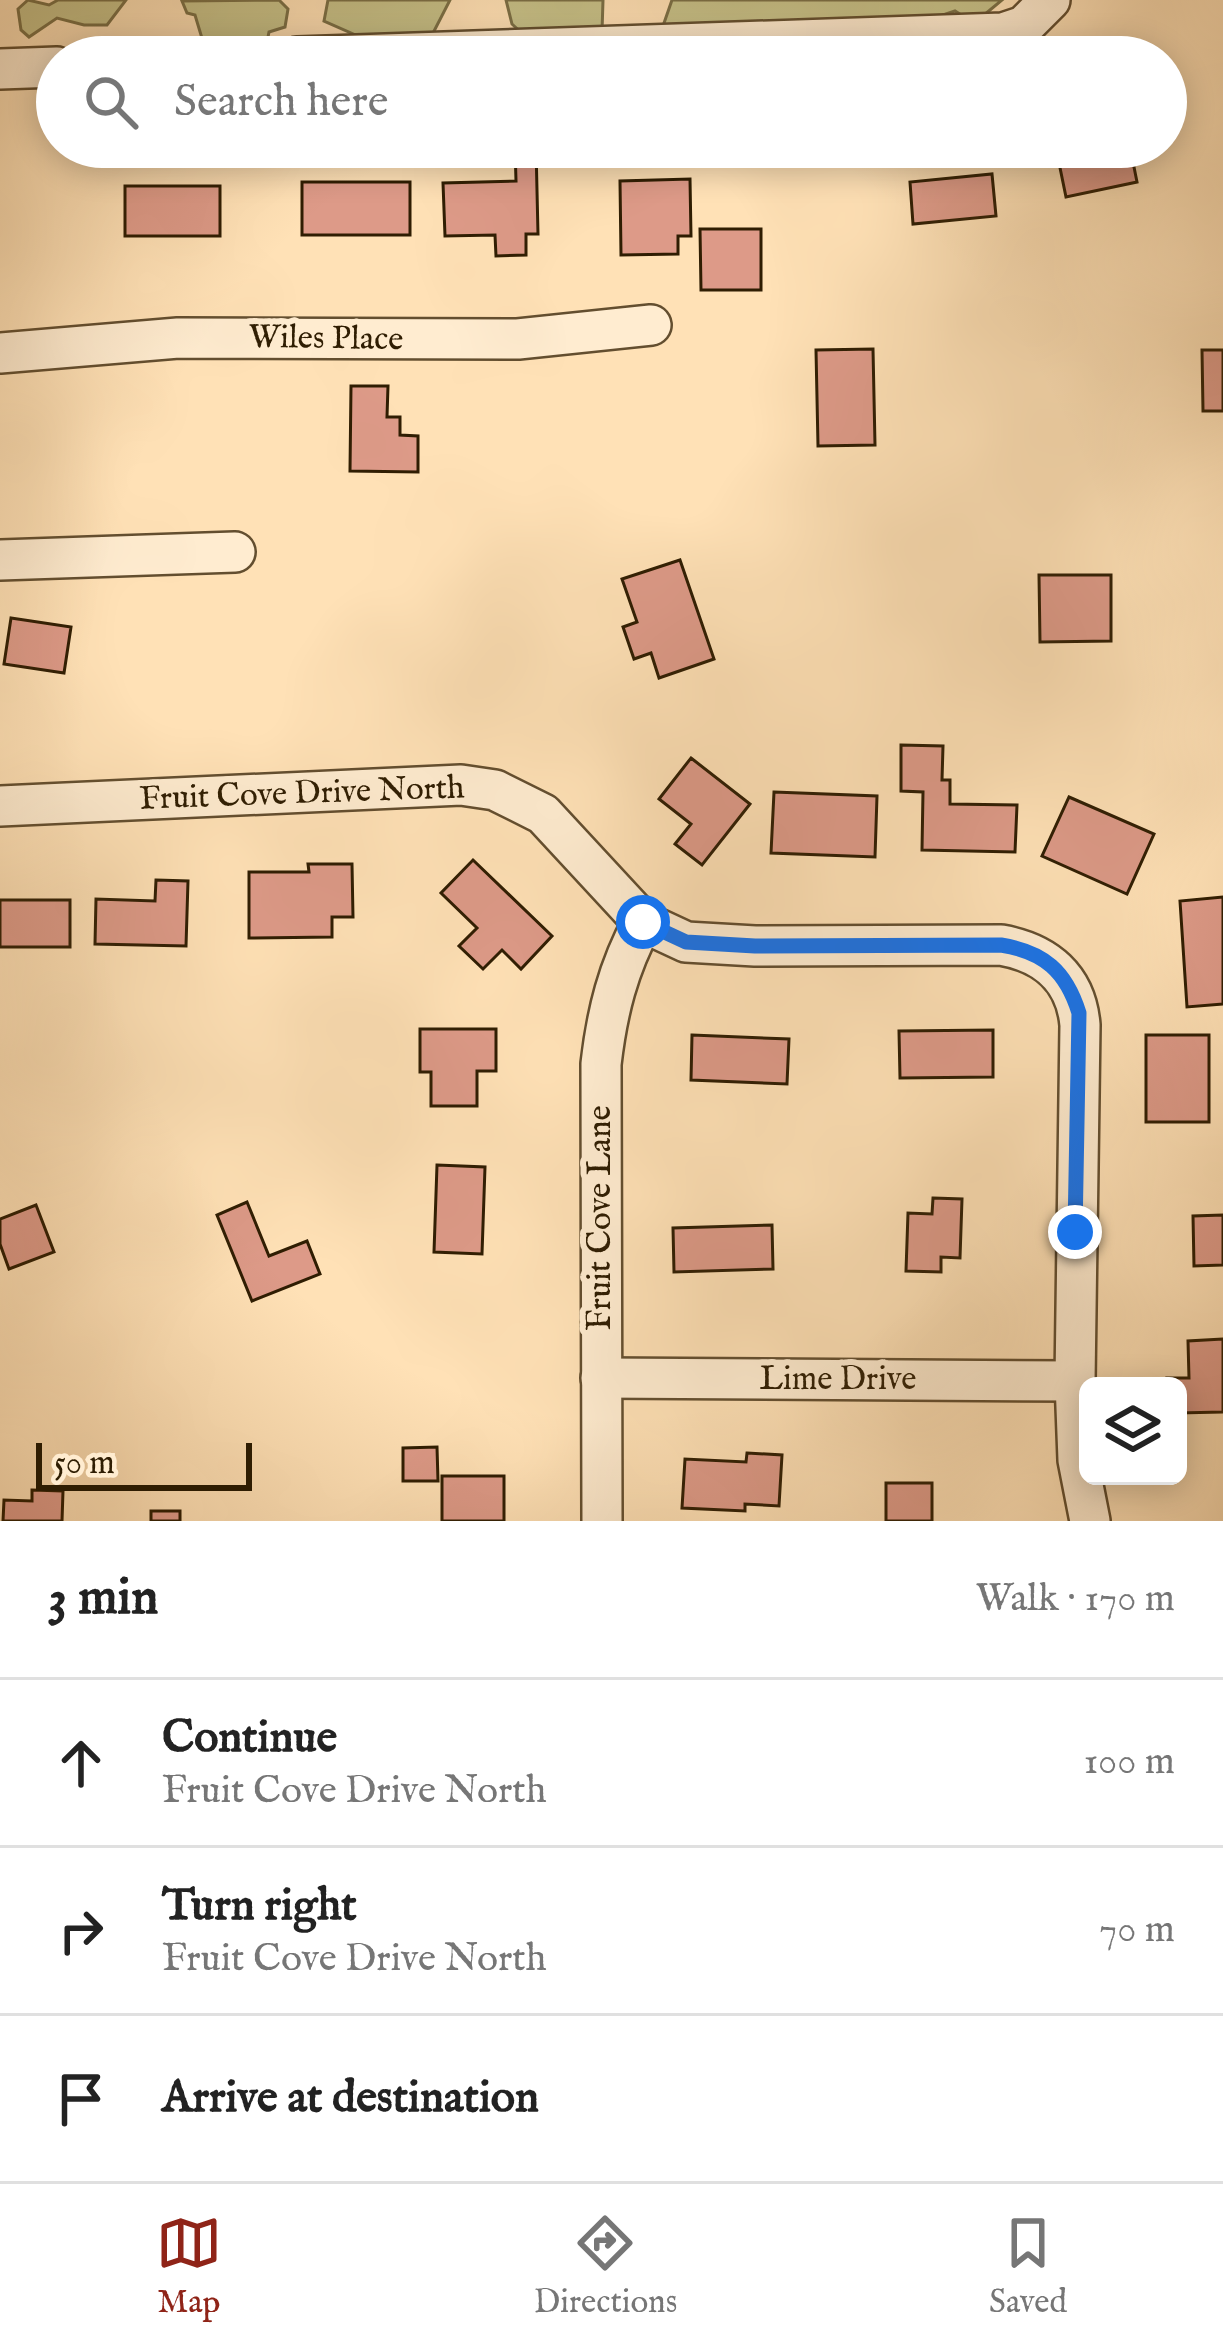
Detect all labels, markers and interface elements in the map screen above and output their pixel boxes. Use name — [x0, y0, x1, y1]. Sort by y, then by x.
search box — [36, 36, 1187, 168]
icon: search — [78, 69, 144, 135]
text: Search here — [174, 74, 388, 131]
street label: Wiles Place — [248, 317, 404, 361]
street label: Fruit Cove Drive North — [139, 767, 466, 821]
route start — [616, 895, 670, 949]
street label: Fruit Cove Lane — [580, 1105, 622, 1331]
route end — [1048, 1205, 1102, 1259]
street label: Lime Drive — [760, 1359, 916, 1401]
map controls — [1079, 1377, 1187, 1485]
button: layers — [1079, 1377, 1187, 1485]
scale bar — [36, 1437, 252, 1490]
text: 50 m — [54, 1443, 115, 1485]
text: 3 min — [48, 1567, 158, 1632]
text: Walk · 170 m — [976, 1575, 1175, 1624]
text: Continue — [162, 1710, 337, 1767]
icon: ahead — [48, 1730, 114, 1796]
text: 100 m — [1084, 1738, 1175, 1787]
text: Fruit Cove Drive North — [162, 1767, 546, 1816]
text: Turn right — [162, 1878, 357, 1935]
icon: right — [48, 1898, 114, 1964]
text: 70 m — [1099, 1906, 1175, 1955]
text: Fruit Cove Drive North — [162, 1935, 546, 1984]
icon: arrive — [48, 2066, 114, 2132]
text: Arrive at destination — [162, 2070, 539, 2127]
tab: Map — [156, 2210, 222, 2324]
tab: Directions — [534, 2210, 677, 2324]
tab: Saved — [989, 2210, 1067, 2324]

